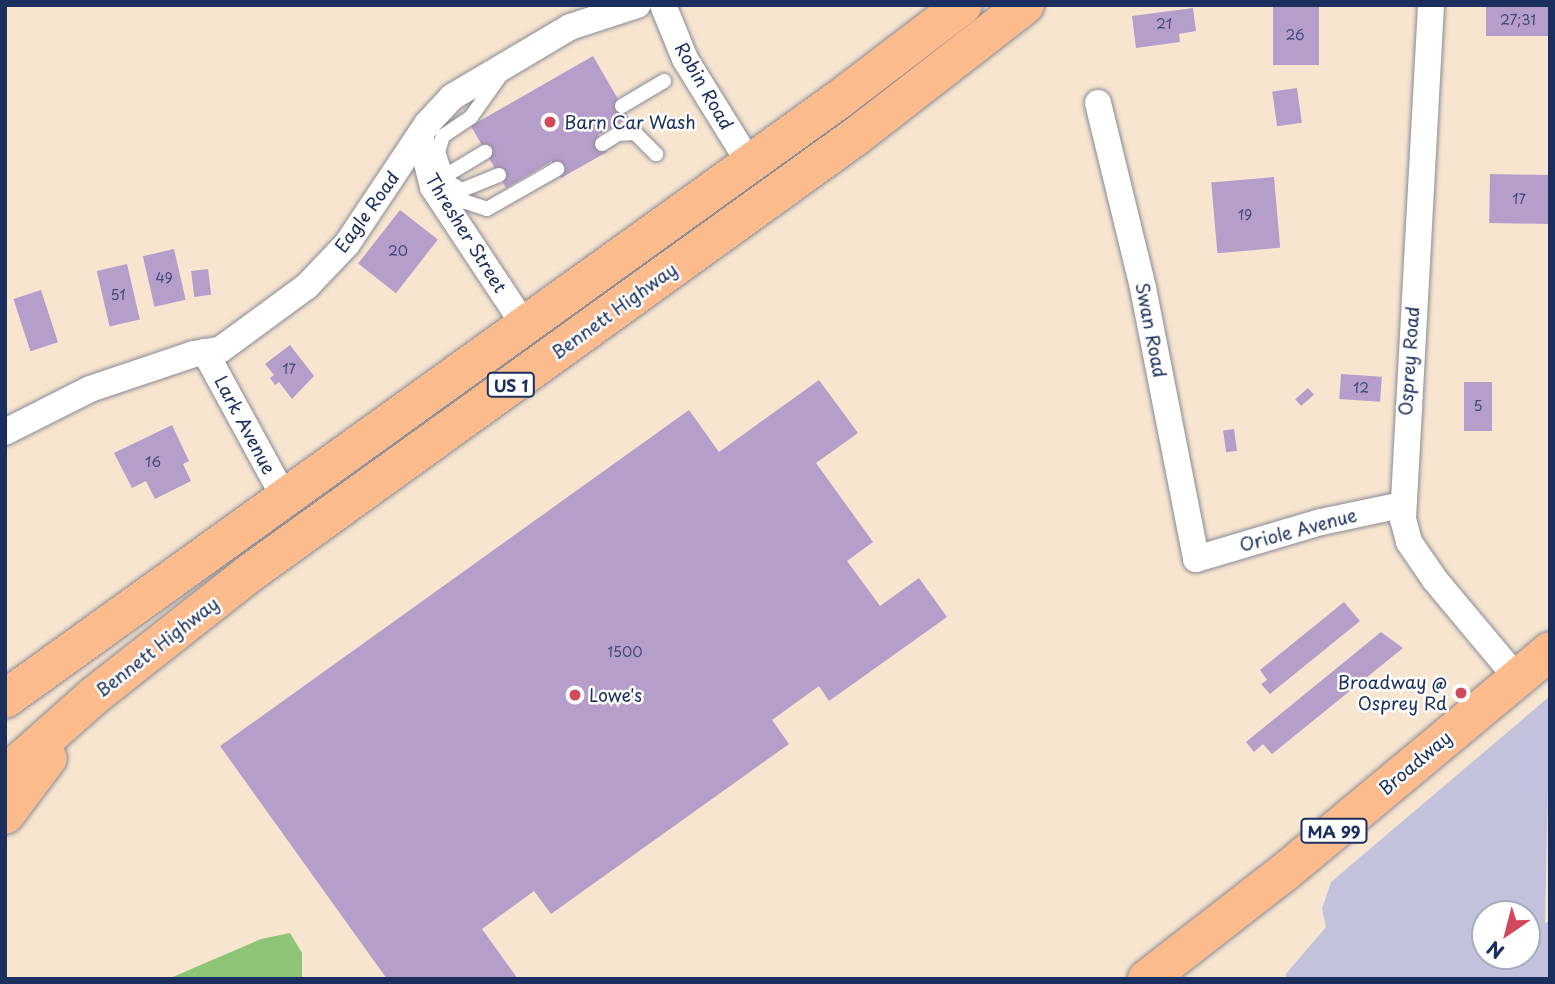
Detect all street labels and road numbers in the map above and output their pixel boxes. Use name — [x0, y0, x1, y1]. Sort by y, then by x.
street label: Robin Road — [670, 38, 738, 134]
street label: Eagle Road — [330, 166, 404, 258]
street label: Thresher Street — [421, 169, 511, 297]
street label: Bennett Highway — [547, 258, 681, 364]
street label: Swan Road — [1131, 281, 1171, 379]
street label: Osprey Road — [1394, 305, 1424, 417]
road number: US 1 — [486, 372, 536, 398]
street label: Lark Avenue — [210, 373, 280, 477]
street label: Oriole Avenue — [1237, 504, 1359, 556]
street label: Bennett Highway — [91, 592, 223, 702]
street label: Broadway — [1374, 726, 1456, 800]
road number: MA 99 — [1301, 818, 1367, 844]

